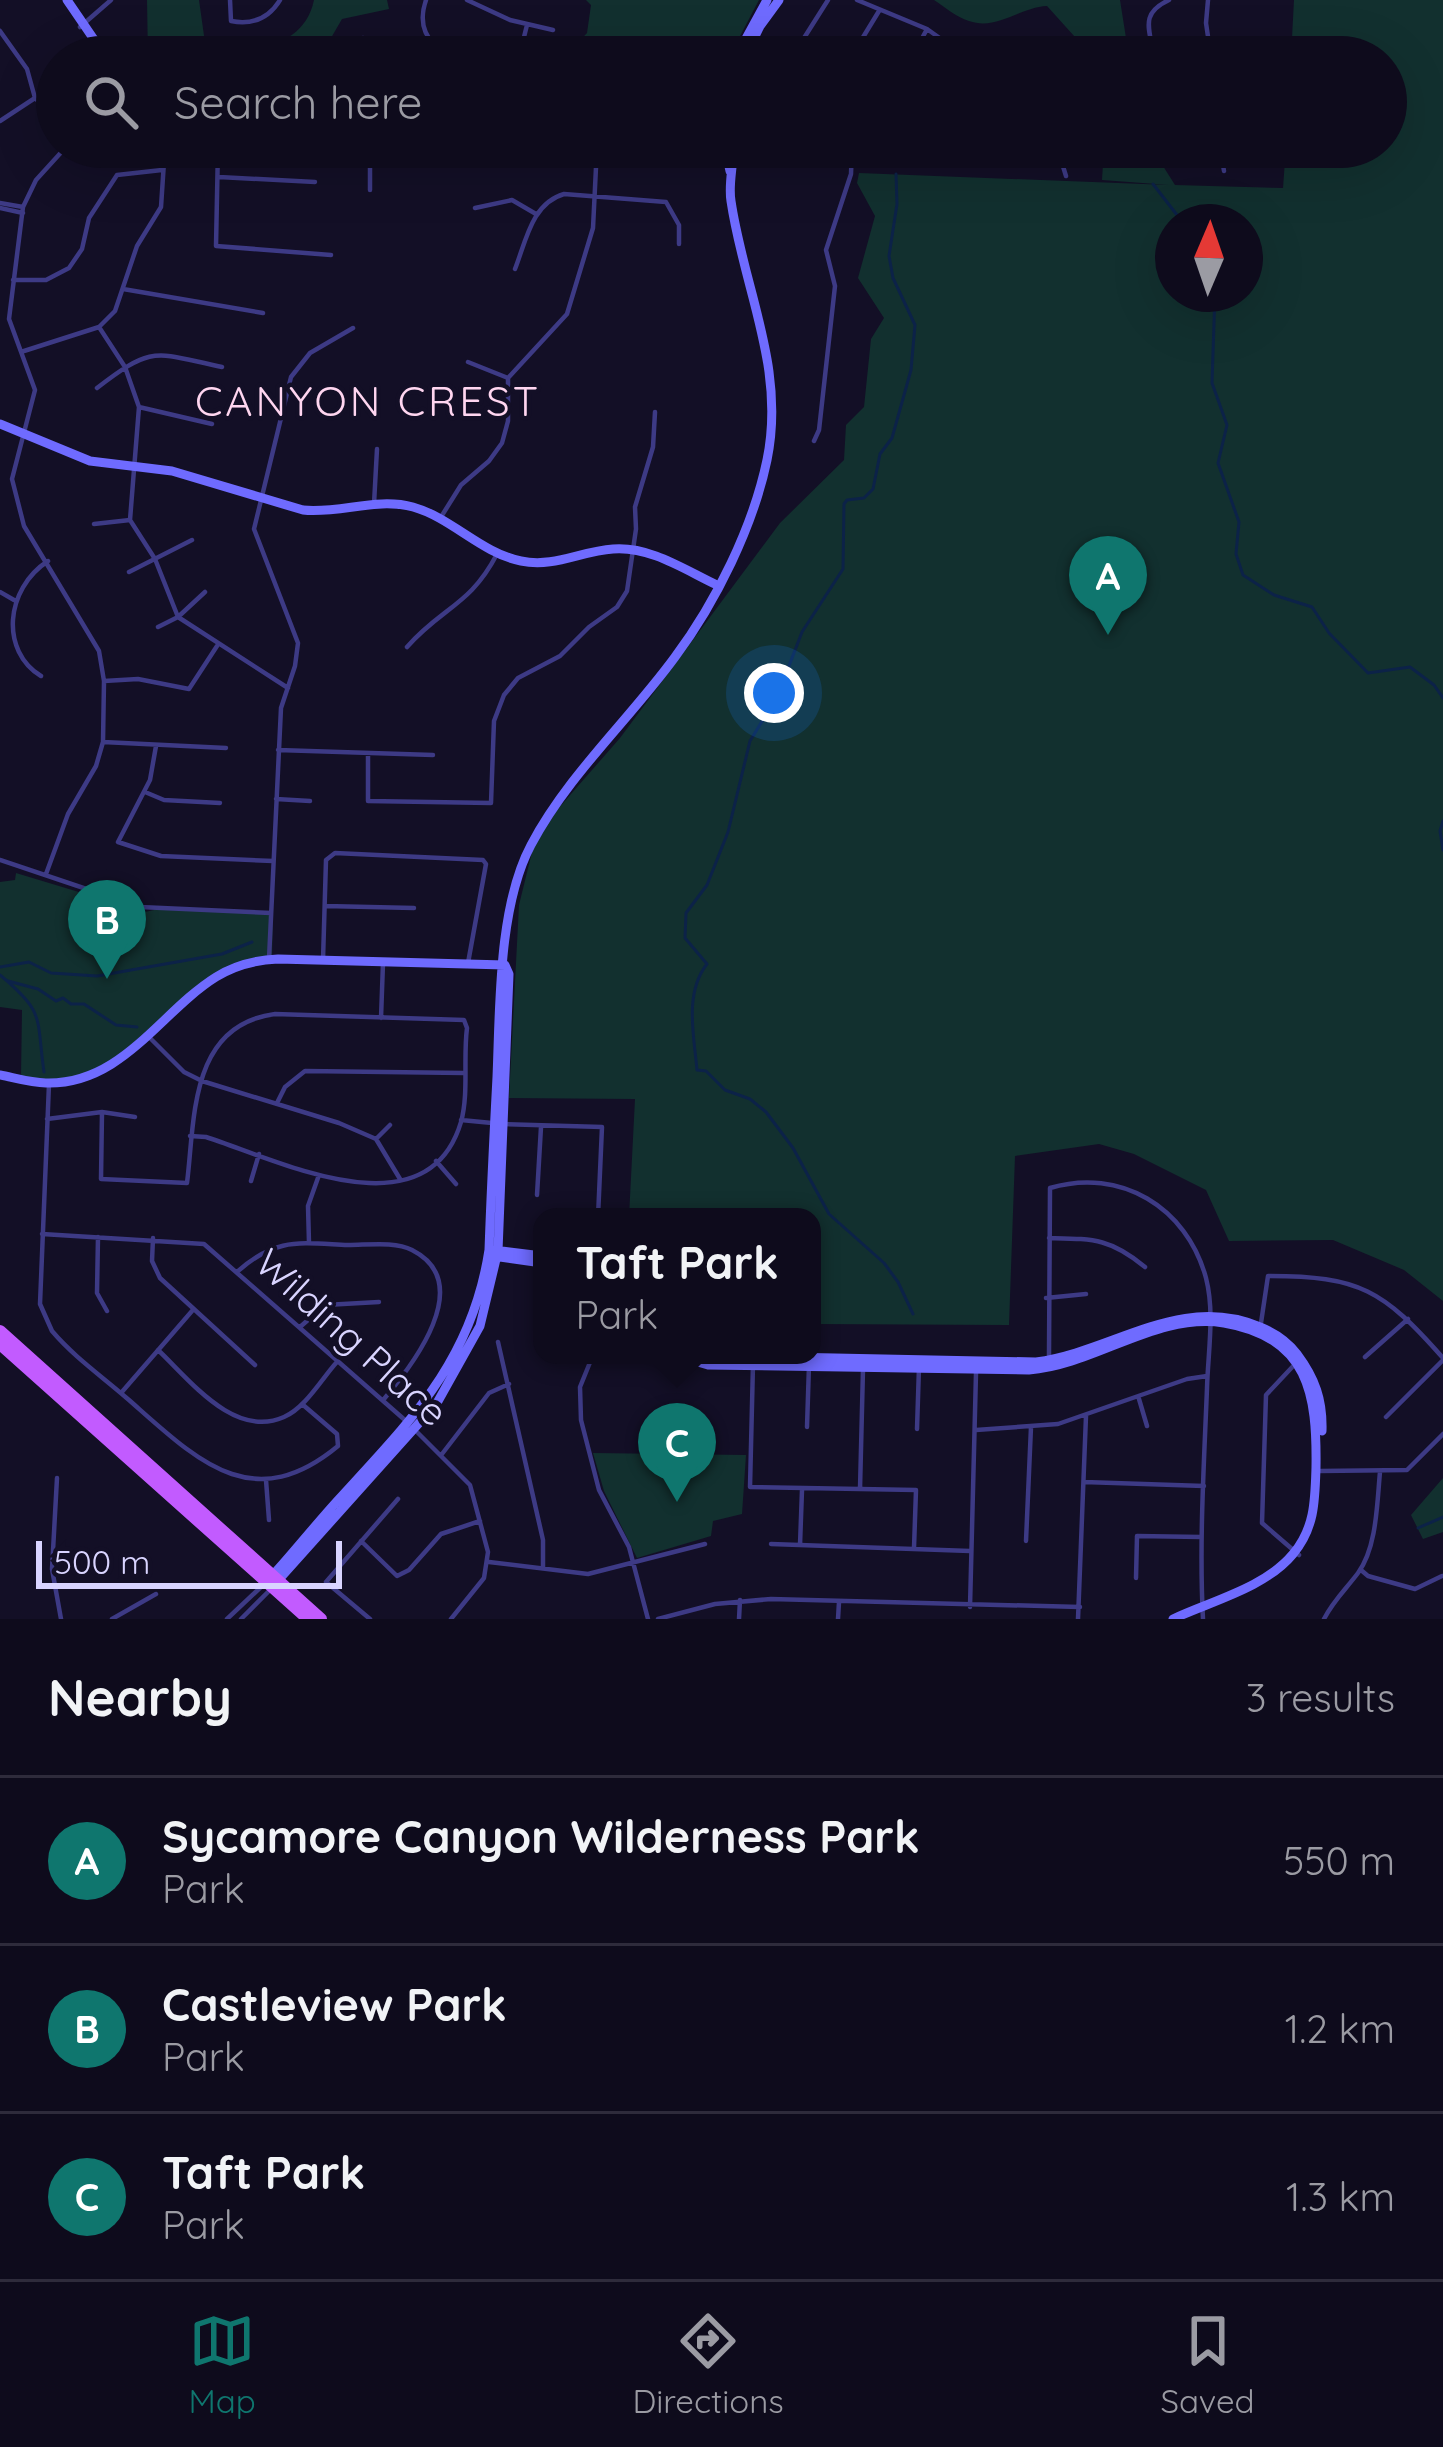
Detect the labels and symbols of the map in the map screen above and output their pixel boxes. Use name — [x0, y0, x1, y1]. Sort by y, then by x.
north arrow — [1155, 204, 1263, 312]
district label: CANYON CREST — [195, 374, 541, 427]
pin: A — [1069, 536, 1147, 635]
your location — [744, 663, 804, 723]
pin: B — [68, 880, 146, 979]
street label: Wilding Place — [246, 1238, 458, 1436]
pin: C — [638, 1403, 716, 1502]
scale bar — [36, 1535, 342, 1588]

